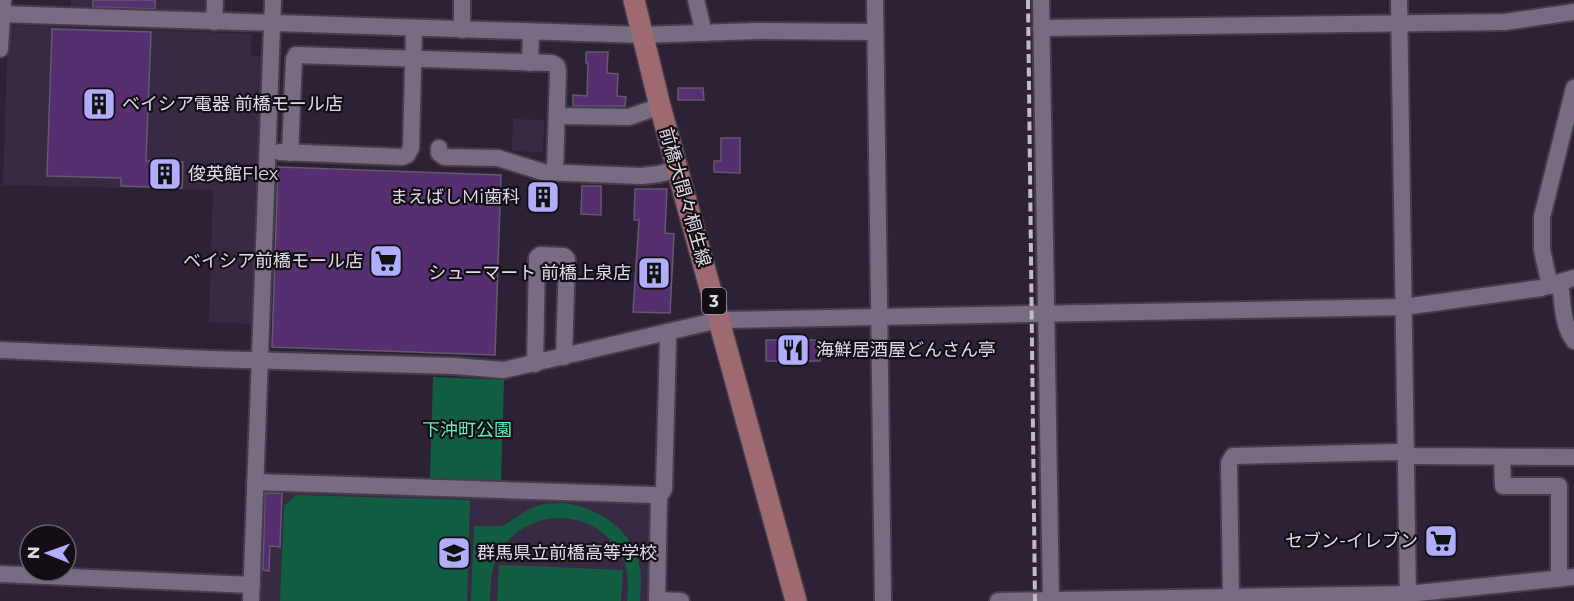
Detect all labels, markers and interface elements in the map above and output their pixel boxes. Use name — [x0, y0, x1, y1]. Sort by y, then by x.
building icon: ベイシア電器 前橋モール店 — [81, 86, 117, 122]
place label: ベイシア電器 前橋モール店 — [122, 93, 343, 115]
street label: 前橋大間々桐生線 — [655, 125, 715, 269]
building icon: 俊英館Flex — [147, 156, 183, 192]
place label: 俊英館Flex — [188, 163, 279, 185]
building icon: まえばしMi歯科 — [525, 179, 561, 215]
place label: まえばしMi歯科 — [390, 186, 520, 208]
supermarket icon: ベイシア前橋モール店 — [368, 243, 404, 279]
place label: ベイシア前橋モール店 — [183, 250, 363, 272]
building icon: シューマート 前橋上泉店 — [636, 255, 672, 291]
place label: シューマート 前橋上泉店 — [428, 262, 631, 284]
road number: 3 — [702, 288, 726, 314]
restaurant icon: 海鮮居酒屋どんさん亭 — [775, 332, 811, 368]
place label: 海鮮居酒屋どんさん亭 — [816, 339, 996, 361]
park label: 下沖町公園 — [422, 419, 512, 441]
north arrow — [18, 523, 78, 583]
supermarket icon: セブン-イレブン — [1423, 523, 1459, 559]
place label: セブン-イレブン — [1285, 530, 1418, 552]
school or university icon: 群馬県立前橋高等学校 — [436, 535, 472, 571]
place label: 群馬県立前橋高等学校 — [477, 542, 657, 564]
text: N — [24, 546, 43, 559]

